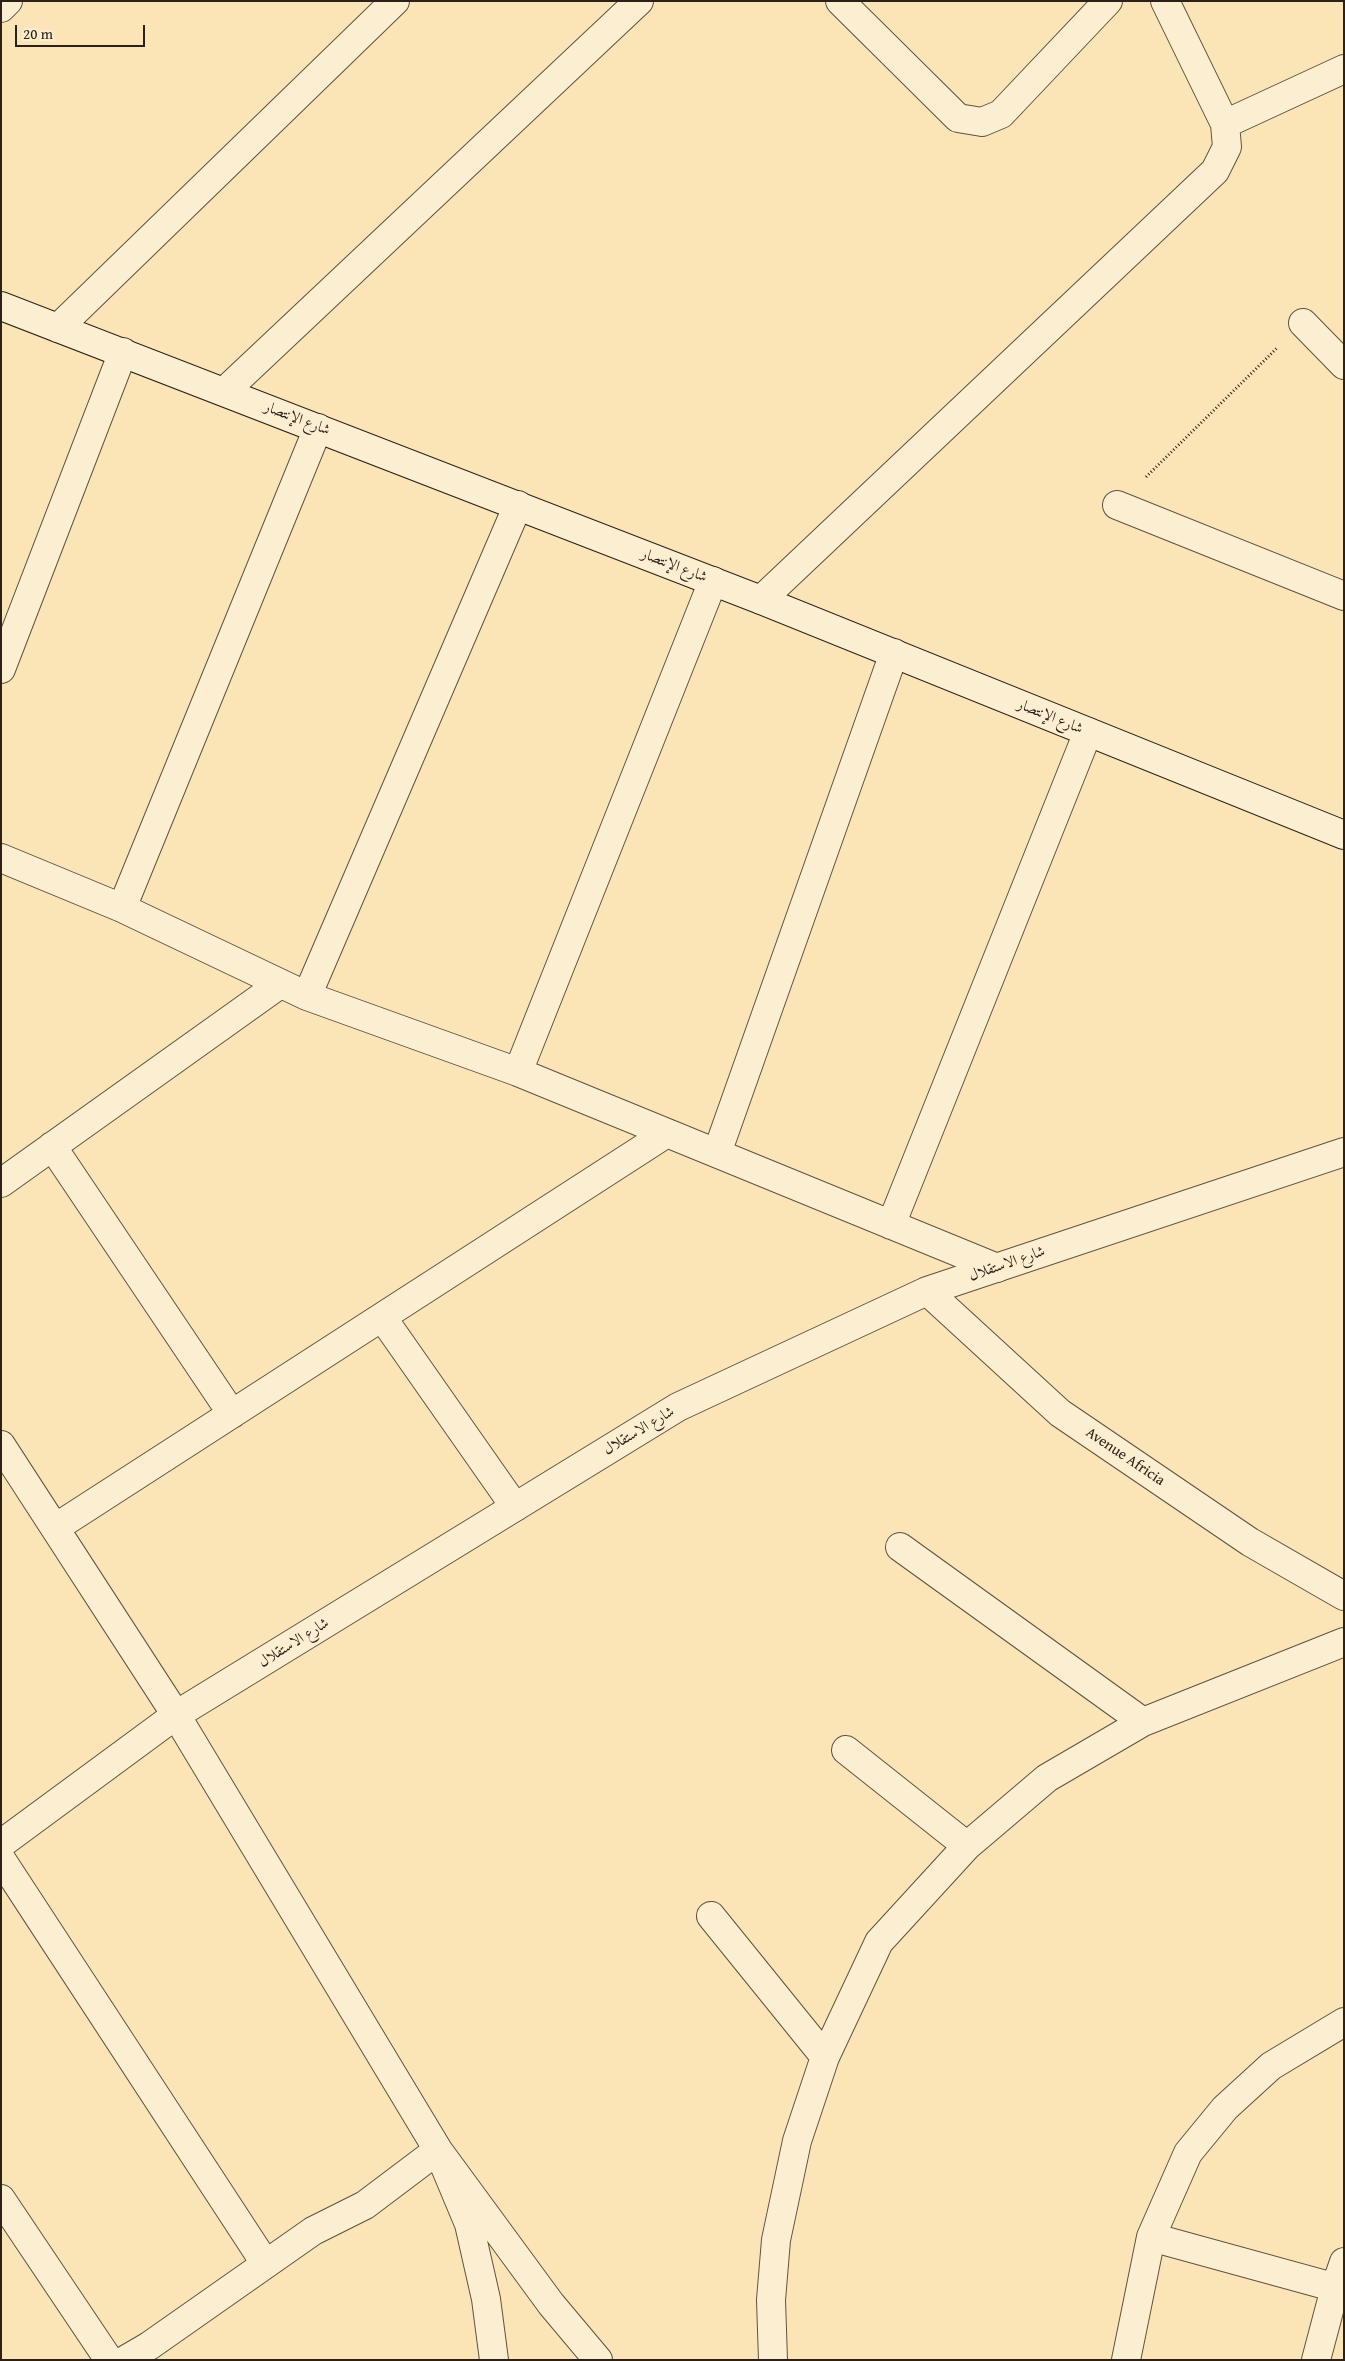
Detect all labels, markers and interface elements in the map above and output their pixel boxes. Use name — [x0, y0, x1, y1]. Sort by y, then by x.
scale bar — [18, 15, 148, 47]
text: 20 m — [23, 23, 53, 44]
street label: شارع الإنتصار — [262, 398, 332, 440]
street label: شارع الإنتصار — [639, 545, 709, 587]
street label: شارع الإنتصار — [1015, 696, 1085, 738]
street label: شارع الاستقلال — [966, 1243, 1048, 1285]
street label: شارع الاستقلال — [600, 1403, 678, 1459]
street label: Avenue Africia — [1082, 1424, 1168, 1490]
street label: شارع الاستقلال — [256, 1614, 332, 1672]

